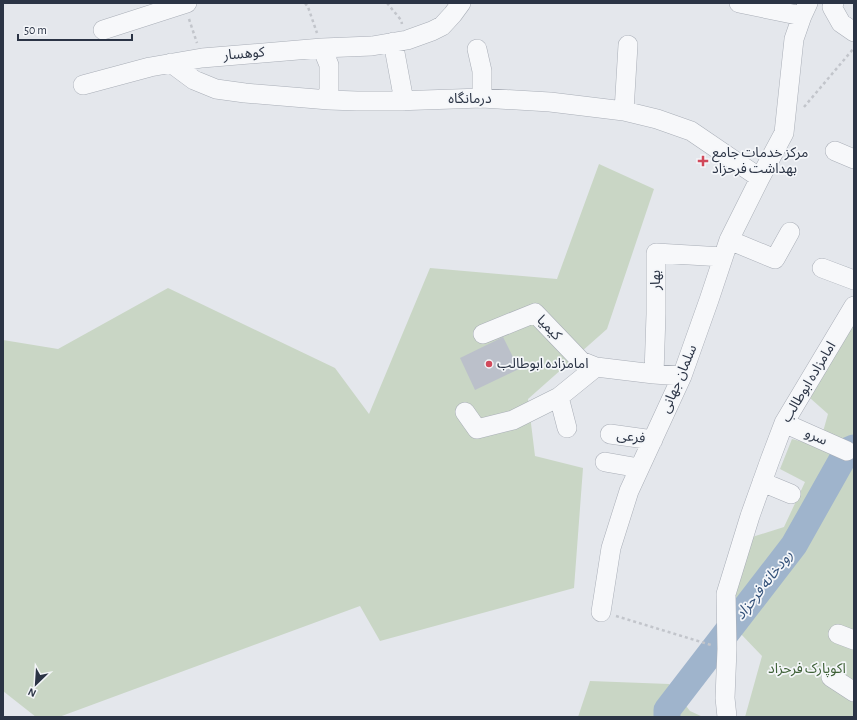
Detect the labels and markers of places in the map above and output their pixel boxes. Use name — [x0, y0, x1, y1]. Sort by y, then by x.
place label: مركز خدمات جامع بهداشت فرحزاد — [712, 146, 808, 177]
marker: مركز خدمات جامع بهداشت فرحزاد — [697, 155, 709, 167]
place label: امامزاده ابوطالب — [497, 357, 589, 372]
marker: امامزاده ابوطالب — [484, 359, 494, 369]

